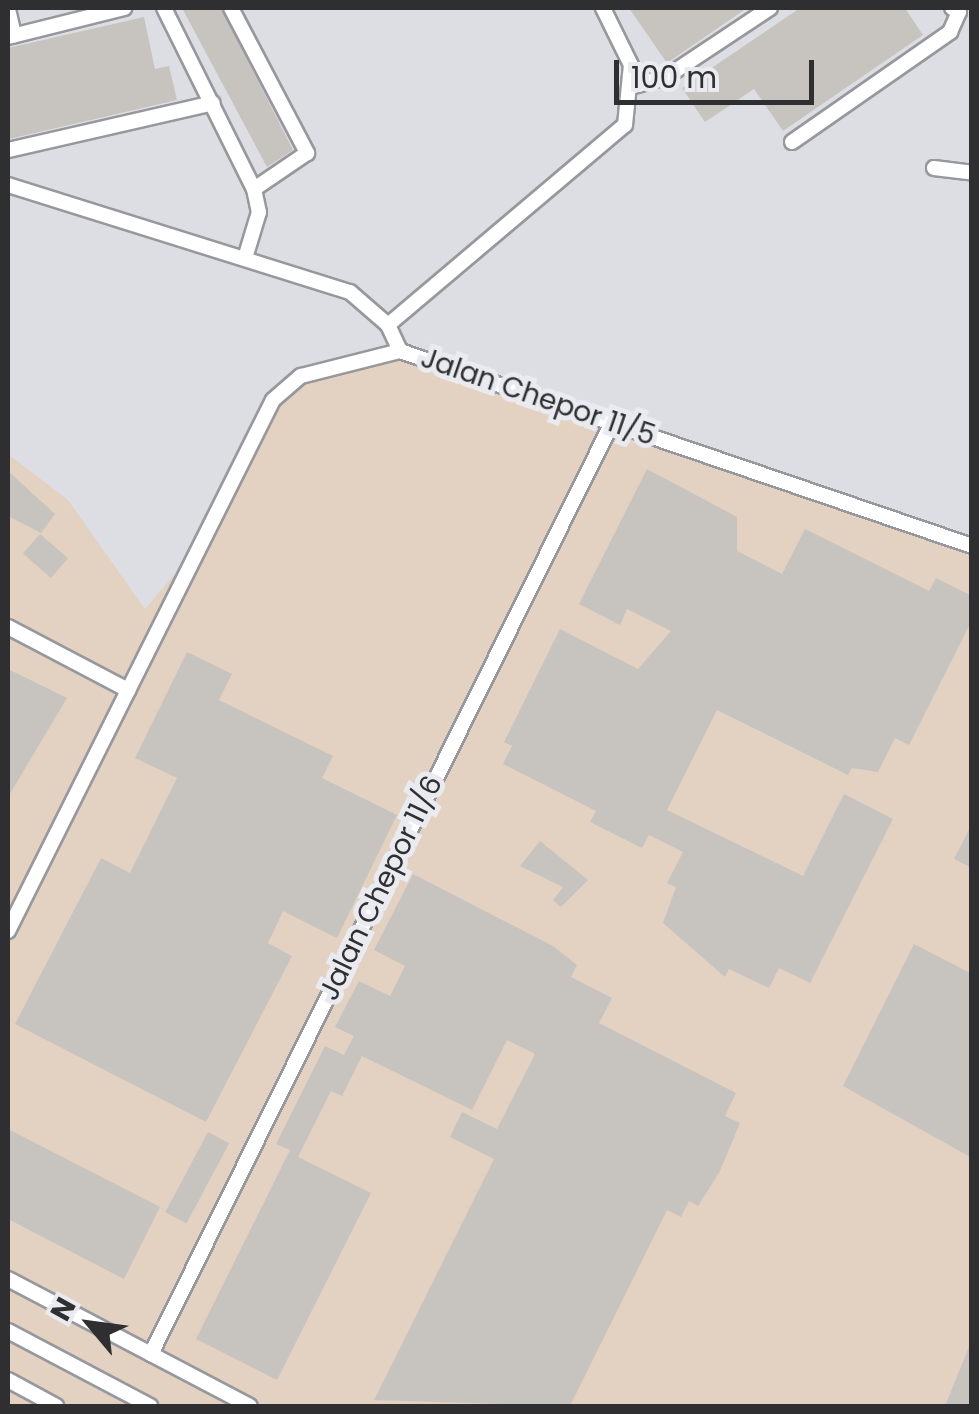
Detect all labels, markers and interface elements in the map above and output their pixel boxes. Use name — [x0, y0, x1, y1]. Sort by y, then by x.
scale bar — [619, 40, 819, 102]
text: 100 m — [631, 56, 717, 99]
street label: Jalan Chepor 11/5 — [416, 341, 660, 453]
street label: Jalan Chepor 11/6 — [312, 770, 450, 1006]
north arrow — [40, 1274, 140, 1374]
text: N — [41, 1291, 85, 1328]

